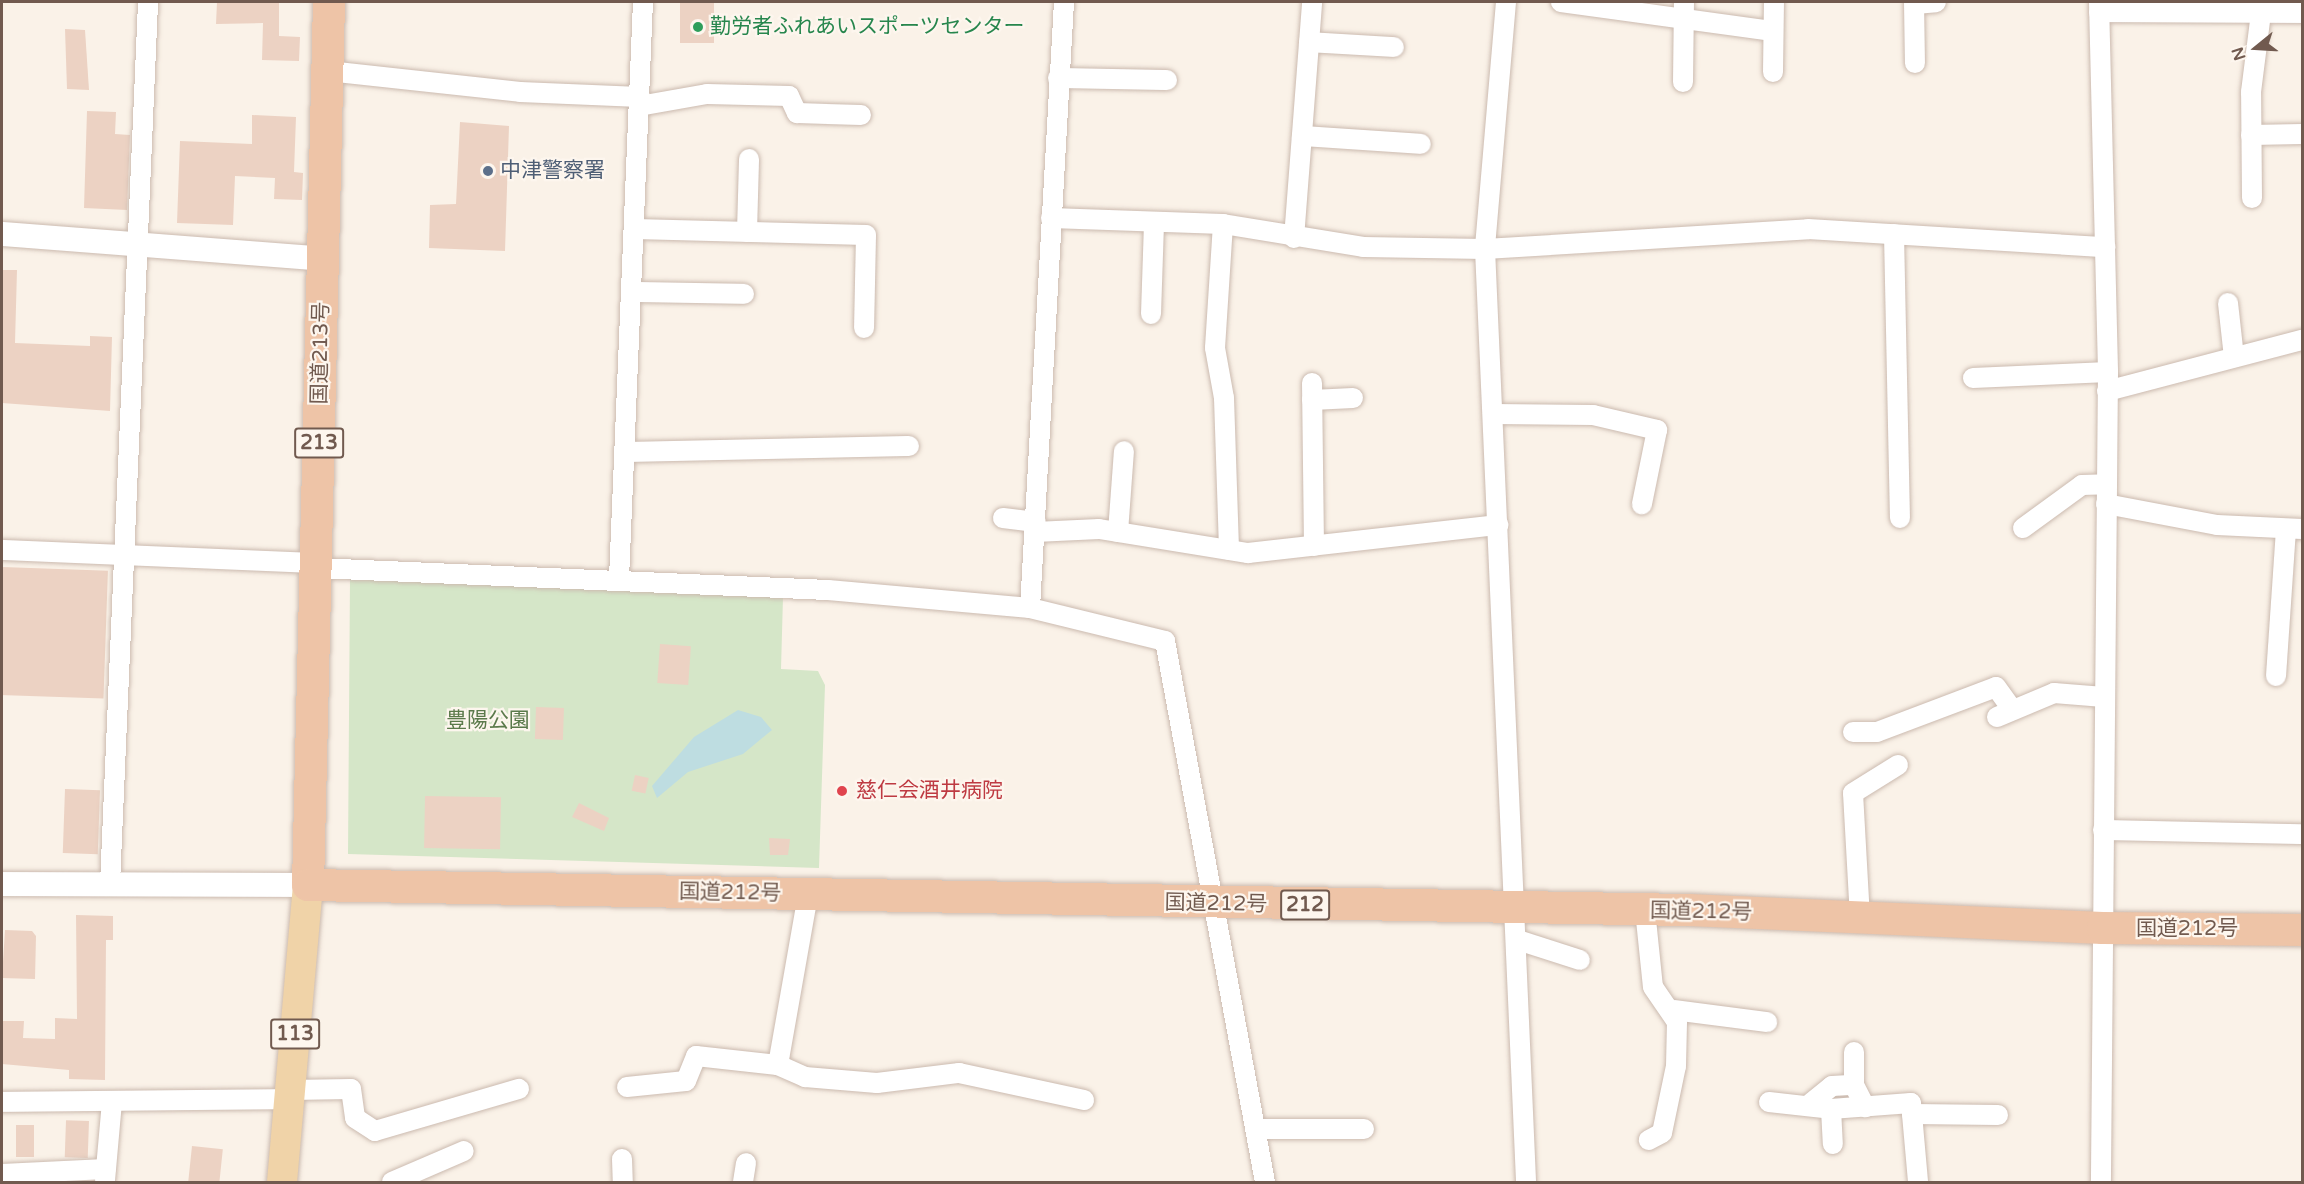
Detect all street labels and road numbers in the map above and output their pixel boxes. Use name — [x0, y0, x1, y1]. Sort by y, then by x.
street label: 国道213号 — [308, 302, 334, 404]
road number: 213 — [294, 426, 344, 460]
street label: 国道212号 — [679, 880, 781, 906]
road number: 212 — [1280, 888, 1330, 922]
street label: 国道212号 — [1165, 891, 1267, 917]
street label: 国道212号 — [1650, 899, 1752, 925]
street label: 国道212号 — [2136, 916, 2238, 942]
road number: 113 — [270, 1017, 320, 1051]

